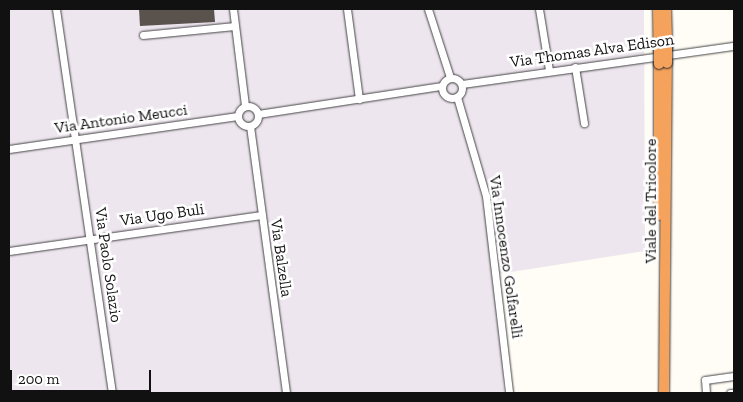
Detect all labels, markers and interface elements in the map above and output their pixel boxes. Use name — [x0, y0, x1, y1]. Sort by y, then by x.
street label: Via Thomas Alva Edison — [508, 30, 676, 72]
street label: Via Antonio Meucci — [53, 100, 189, 138]
street label: Viale del Tricolore — [641, 138, 661, 264]
street label: Via Innocenzo Golfarelli — [485, 174, 527, 340]
street label: Via Ugo Buli — [119, 200, 205, 230]
street label: Via Paolo Solazio — [90, 206, 126, 324]
street label: Via Balzella — [266, 218, 296, 298]
scale bar — [12, 360, 154, 392]
text: 200 m — [18, 370, 59, 388]

